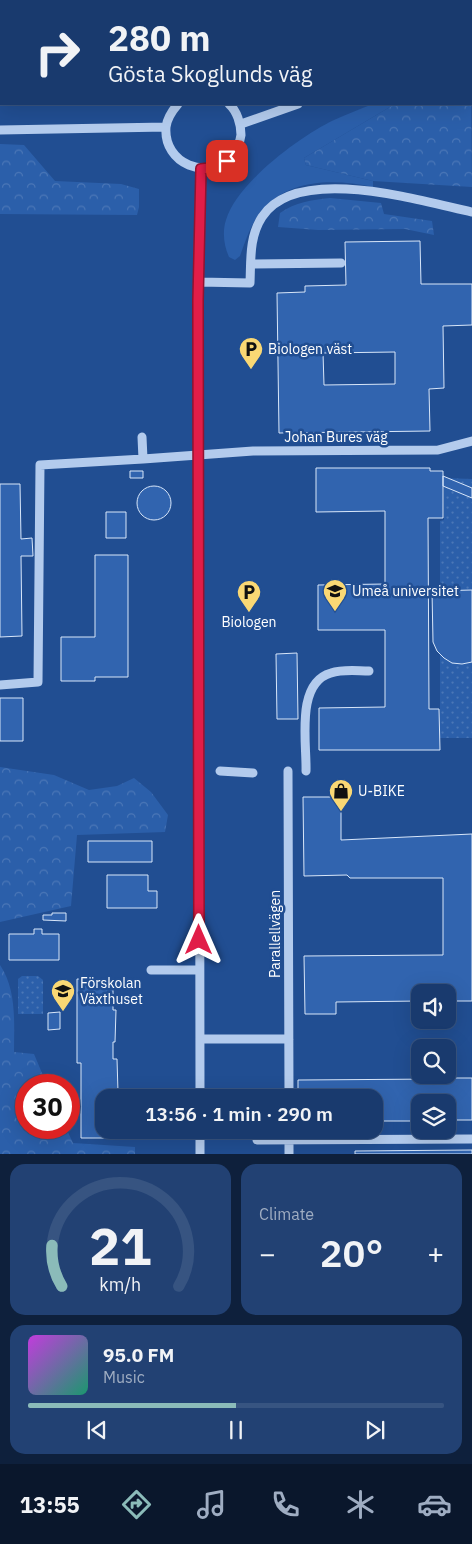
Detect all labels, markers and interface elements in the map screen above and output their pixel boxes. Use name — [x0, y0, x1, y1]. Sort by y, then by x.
text: 280 m — [108, 15, 211, 61]
icon: right — [25, 20, 90, 85]
text: Gösta Skoglunds väg — [108, 59, 312, 88]
pin — [206, 140, 248, 182]
icon: arrive — [213, 147, 241, 175]
parking icon: Biologen väst — [238, 336, 264, 370]
place label: Biologen väst — [268, 340, 352, 358]
street label: Johan Bures väg — [284, 428, 388, 446]
school or university icon: Umeå universitet — [322, 578, 348, 612]
parking icon: Biologen — [236, 579, 262, 613]
place label: Umeå universitet — [352, 582, 459, 600]
place label: Biologen — [221, 613, 277, 631]
shop icon: U-BIKE — [328, 778, 354, 812]
place label: U-BIKE — [358, 782, 405, 800]
street label: Parallellvägen — [266, 890, 284, 978]
position arrow — [172, 913, 224, 965]
place label: Förskolan Växthuset — [80, 974, 143, 1008]
school or university icon: Förskolan Växthuset — [50, 978, 76, 1012]
map controls — [411, 984, 456, 1139]
button: sound — [411, 984, 456, 1029]
button: search — [411, 1039, 456, 1084]
speed limit sign: 30 — [15, 1074, 80, 1139]
button: layers — [411, 1094, 456, 1139]
text: 13:56 · 1 min · 290 m — [145, 1102, 333, 1126]
text: Climate — [259, 1204, 314, 1224]
text: 21 — [89, 1212, 152, 1279]
text: 20° — [320, 1228, 383, 1277]
text: − — [259, 1235, 276, 1272]
text: + — [427, 1235, 444, 1272]
text: km/h — [100, 1273, 142, 1296]
text: 95.0 FM — [103, 1343, 174, 1367]
text: Music — [103, 1367, 145, 1387]
icon: previous — [83, 1416, 111, 1444]
icon: pause — [222, 1416, 250, 1444]
icon: next — [361, 1416, 389, 1444]
icon: directions — [119, 1487, 154, 1522]
icon: music — [194, 1487, 229, 1522]
icon: phone — [268, 1487, 303, 1522]
icon: climate — [343, 1487, 378, 1522]
icon: car — [417, 1487, 452, 1522]
text: 13:55 — [20, 1490, 80, 1519]

